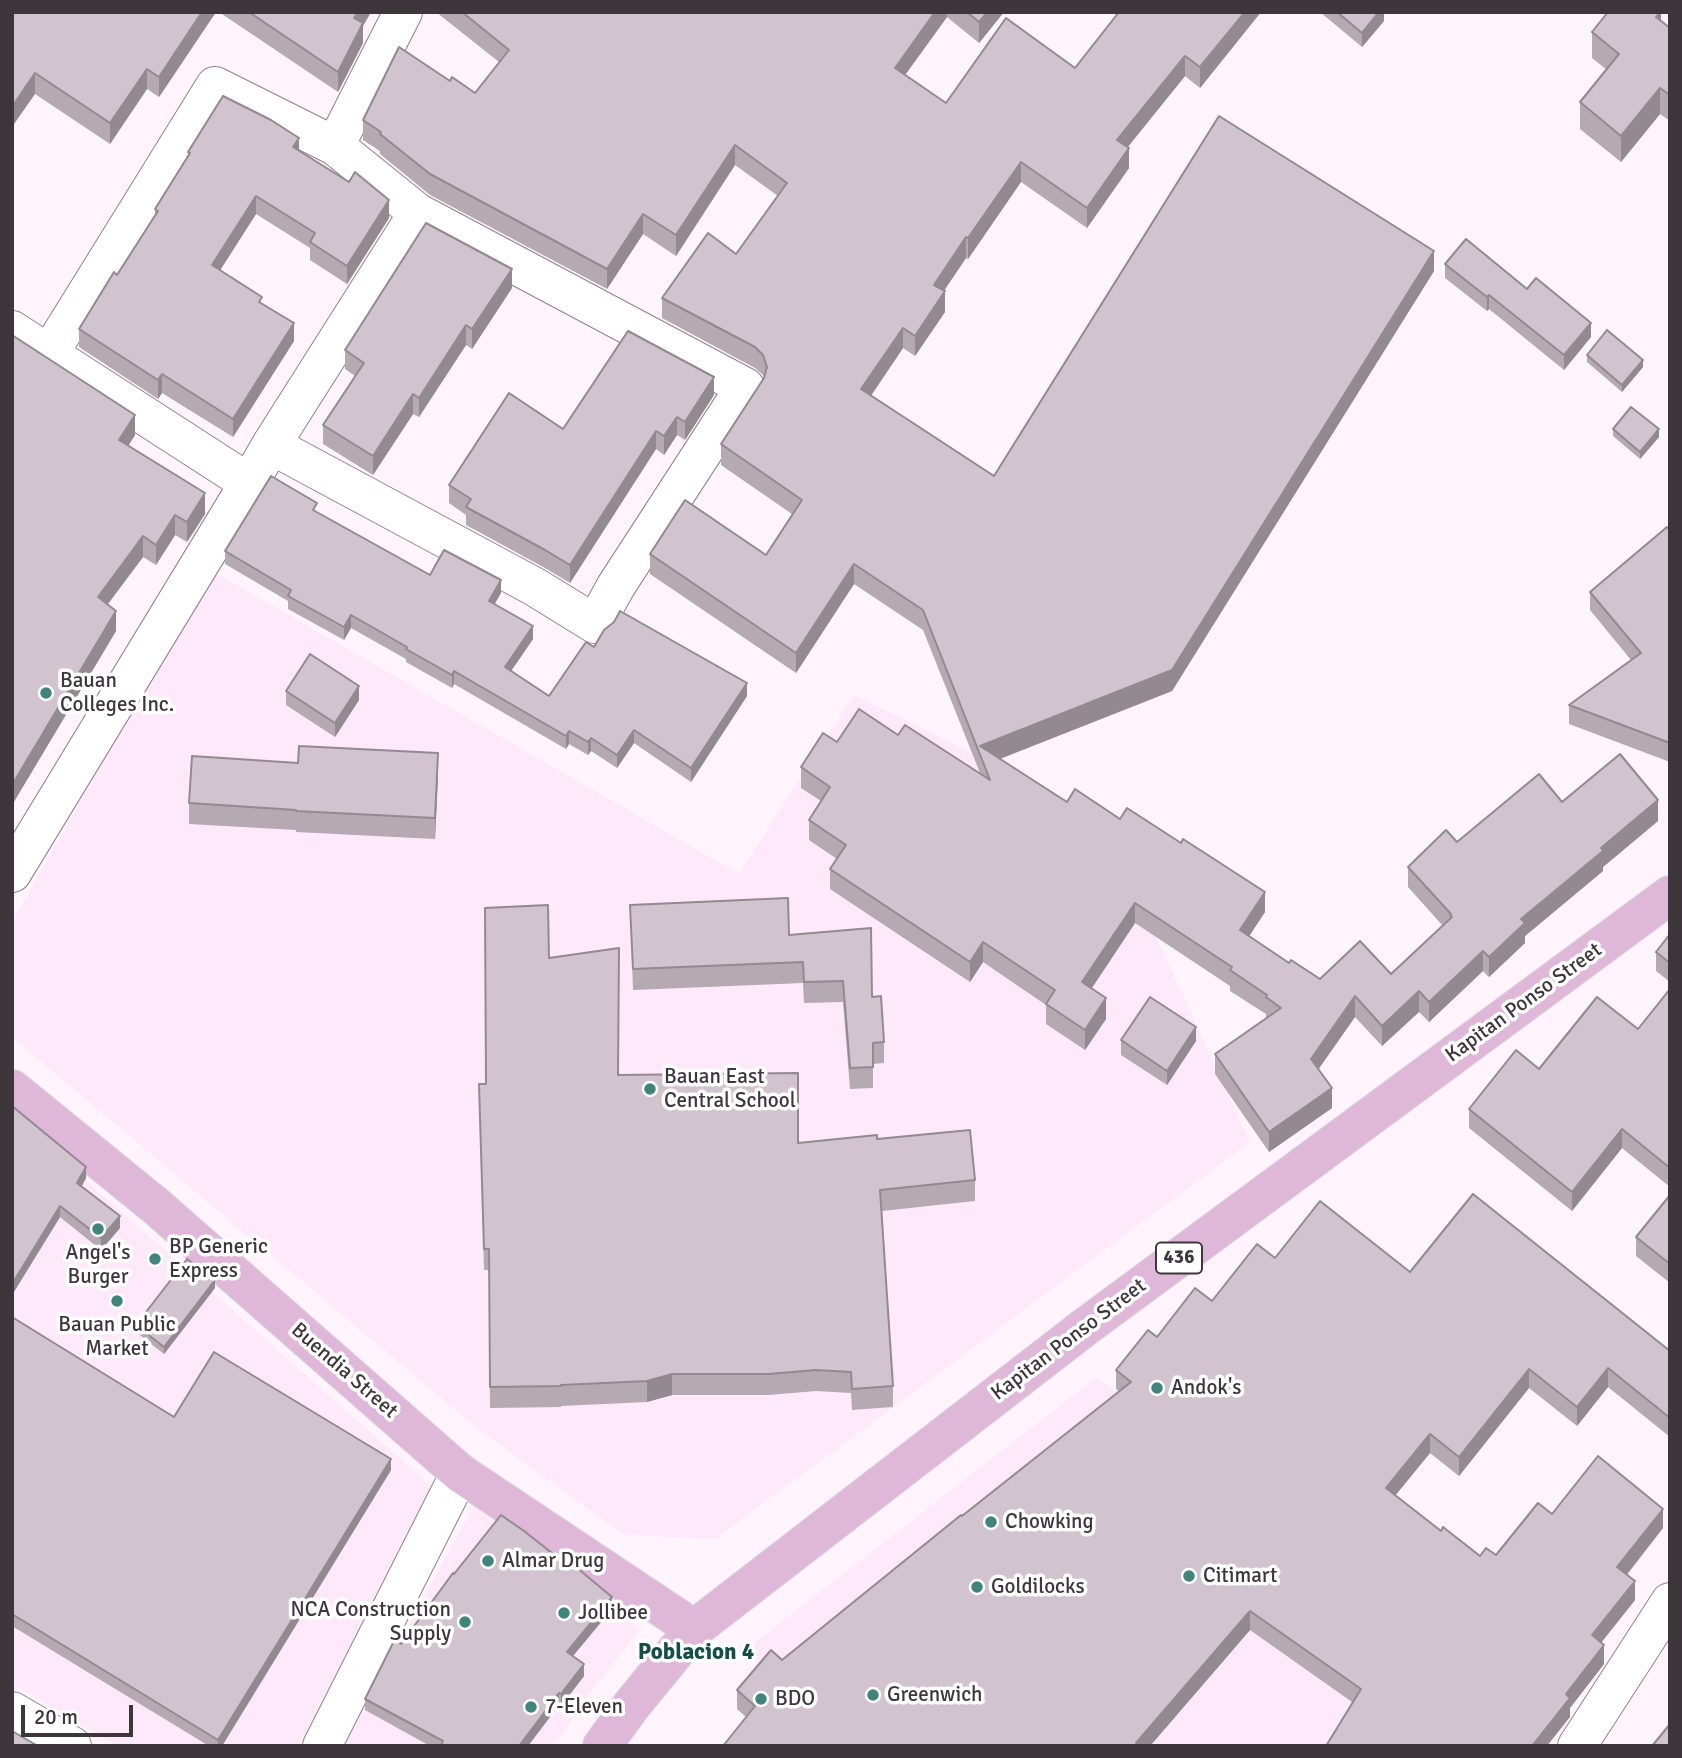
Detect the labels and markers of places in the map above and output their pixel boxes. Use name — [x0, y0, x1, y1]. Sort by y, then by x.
place label: Bauan Colleges Inc. — [60, 668, 174, 718]
marker: Bauan Colleges Inc. — [38, 685, 54, 701]
place label: Bauan East Central School — [664, 1064, 796, 1114]
marker: Bauan East Central School — [642, 1081, 658, 1097]
marker: Angel's Burger — [90, 1221, 106, 1237]
place label: BP Generic Express — [169, 1234, 268, 1284]
place label: Angel's Burger — [66, 1240, 130, 1290]
marker: BP Generic Express — [147, 1251, 163, 1267]
marker: Bauan Public Market — [109, 1293, 125, 1309]
place label: Bauan Public Market — [58, 1312, 176, 1362]
place label: Andok's — [1171, 1375, 1241, 1401]
marker: Andok's — [1149, 1380, 1165, 1396]
place label: Chowking — [1005, 1509, 1094, 1535]
marker: Chowking — [983, 1514, 999, 1530]
place label: Almar Drug — [502, 1548, 604, 1574]
marker: Almar Drug — [480, 1553, 496, 1569]
place label: Citimart — [1203, 1563, 1277, 1589]
marker: Citimart — [1181, 1568, 1197, 1584]
place label: Goldilocks — [991, 1574, 1085, 1600]
marker: Goldilocks — [969, 1579, 985, 1595]
place label: NCA Construction Supply — [291, 1597, 451, 1647]
place label: Jollibee — [578, 1600, 648, 1626]
marker: Jollibee — [556, 1605, 572, 1621]
marker: NCA Construction Supply — [457, 1614, 473, 1630]
place label: Greenwich — [887, 1682, 982, 1708]
place label: BDO — [775, 1686, 815, 1712]
marker: Greenwich — [865, 1687, 881, 1703]
marker: BDO — [753, 1691, 769, 1707]
place label: 7-Eleven — [545, 1694, 623, 1720]
marker: 7-Eleven — [523, 1699, 539, 1715]

